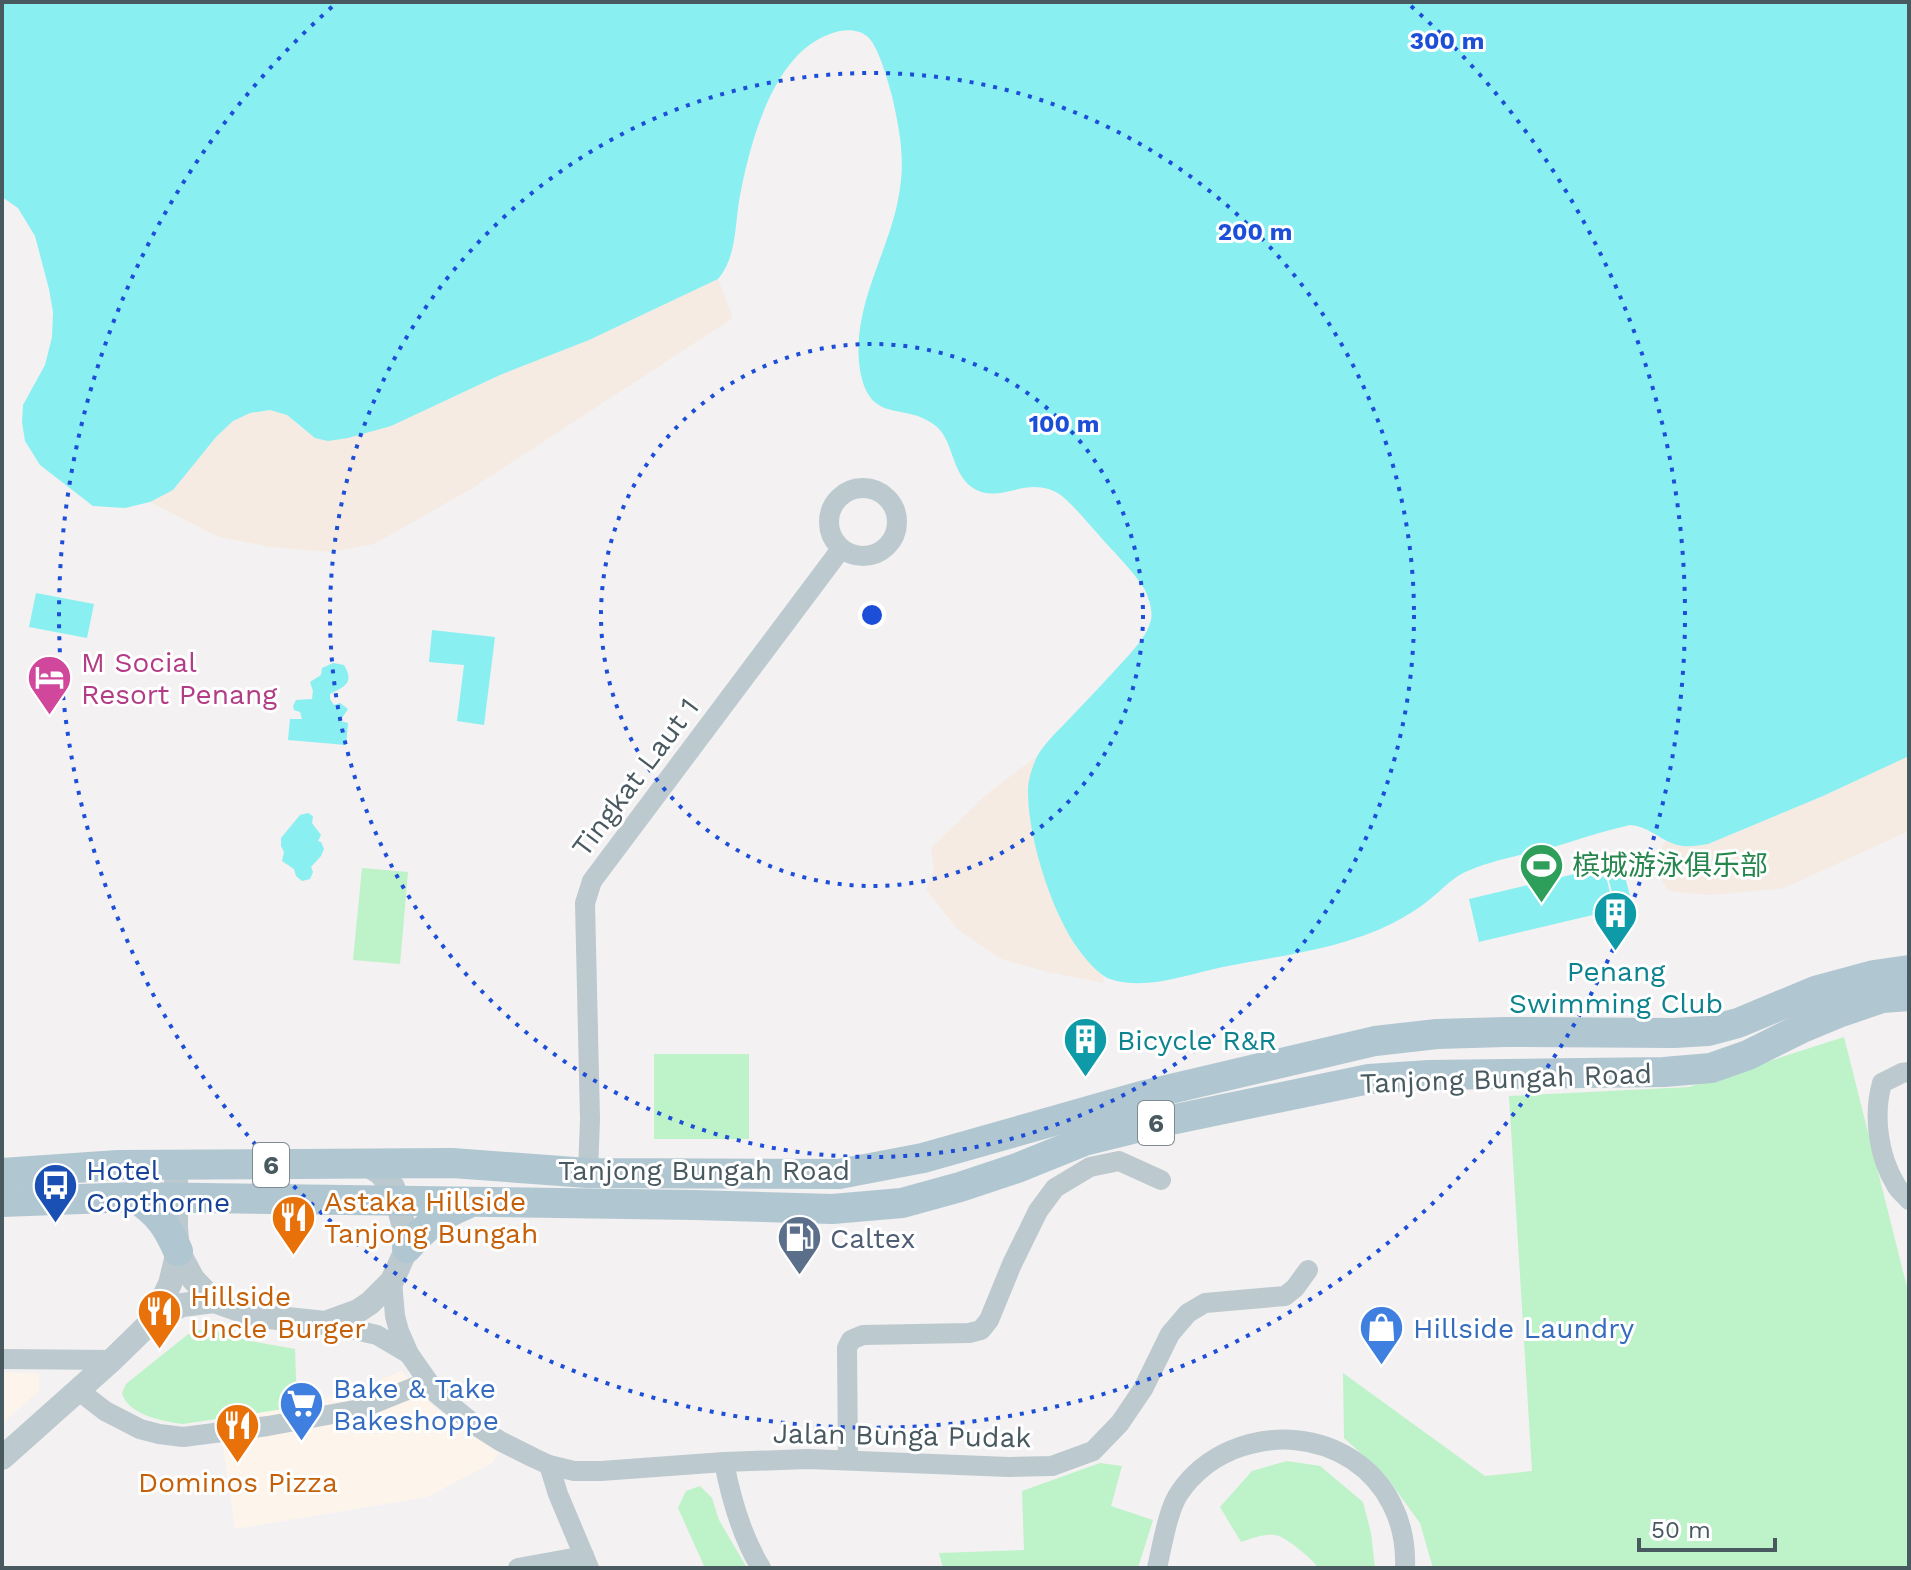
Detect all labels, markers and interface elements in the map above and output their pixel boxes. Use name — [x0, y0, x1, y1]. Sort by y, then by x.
text: 300 m — [1410, 27, 1484, 55]
text: 200 m — [1218, 218, 1292, 246]
text: 100 m — [1029, 410, 1099, 438]
centre of rings — [858, 601, 886, 629]
place label: M Social Resort Penang — [81, 646, 277, 711]
hotel icon: M Social Resort Penang — [26, 654, 74, 717]
street label: Tingkat Laut 1 — [565, 692, 706, 863]
sports icon: 槟城游泳俱乐部 — [1517, 841, 1565, 904]
place label: 槟城游泳俱乐部 — [1572, 849, 1768, 882]
building icon: Penang Swimming Club — [1592, 890, 1640, 953]
place label: Penang Swimming Club — [1509, 955, 1723, 1020]
building icon: Bicycle R&R — [1062, 1016, 1110, 1079]
place label: Bicycle R&R — [1117, 1024, 1277, 1057]
street label: Tanjong Bungah Road — [1359, 1057, 1653, 1100]
road number: 6 — [1138, 1101, 1174, 1145]
road number: 6 — [253, 1143, 289, 1187]
place label: Hotel Copthorne — [86, 1154, 230, 1219]
street label: Tanjong Bungah Road — [558, 1154, 850, 1187]
bus stop icon: Hotel Copthorne — [31, 1162, 79, 1225]
place label: Astaka Hillside Tanjong Bungah — [324, 1185, 538, 1250]
restaurant icon: Astaka Hillside Tanjong Bungah — [269, 1193, 317, 1256]
fuel station icon: Caltex — [775, 1214, 823, 1277]
place label: Caltex — [830, 1222, 915, 1255]
place label: Hillside Uncle Burger — [190, 1280, 366, 1345]
restaurant icon: Hillside Uncle Burger — [135, 1288, 183, 1351]
shop icon: Hillside Laundry — [1358, 1304, 1406, 1367]
place label: Hillside Laundry — [1413, 1312, 1635, 1345]
place label: Bake & Take Bakeshoppe — [333, 1372, 499, 1437]
supermarket icon: Bake & Take Bakeshoppe — [278, 1380, 326, 1443]
restaurant icon: Dominos Pizza — [214, 1401, 262, 1464]
street label: Jalan Bunga Pudak — [772, 1417, 1032, 1454]
place label: Dominos Pizza — [138, 1466, 338, 1499]
scale bar — [1639, 1502, 1775, 1552]
text: 50 m — [1651, 1516, 1711, 1544]

